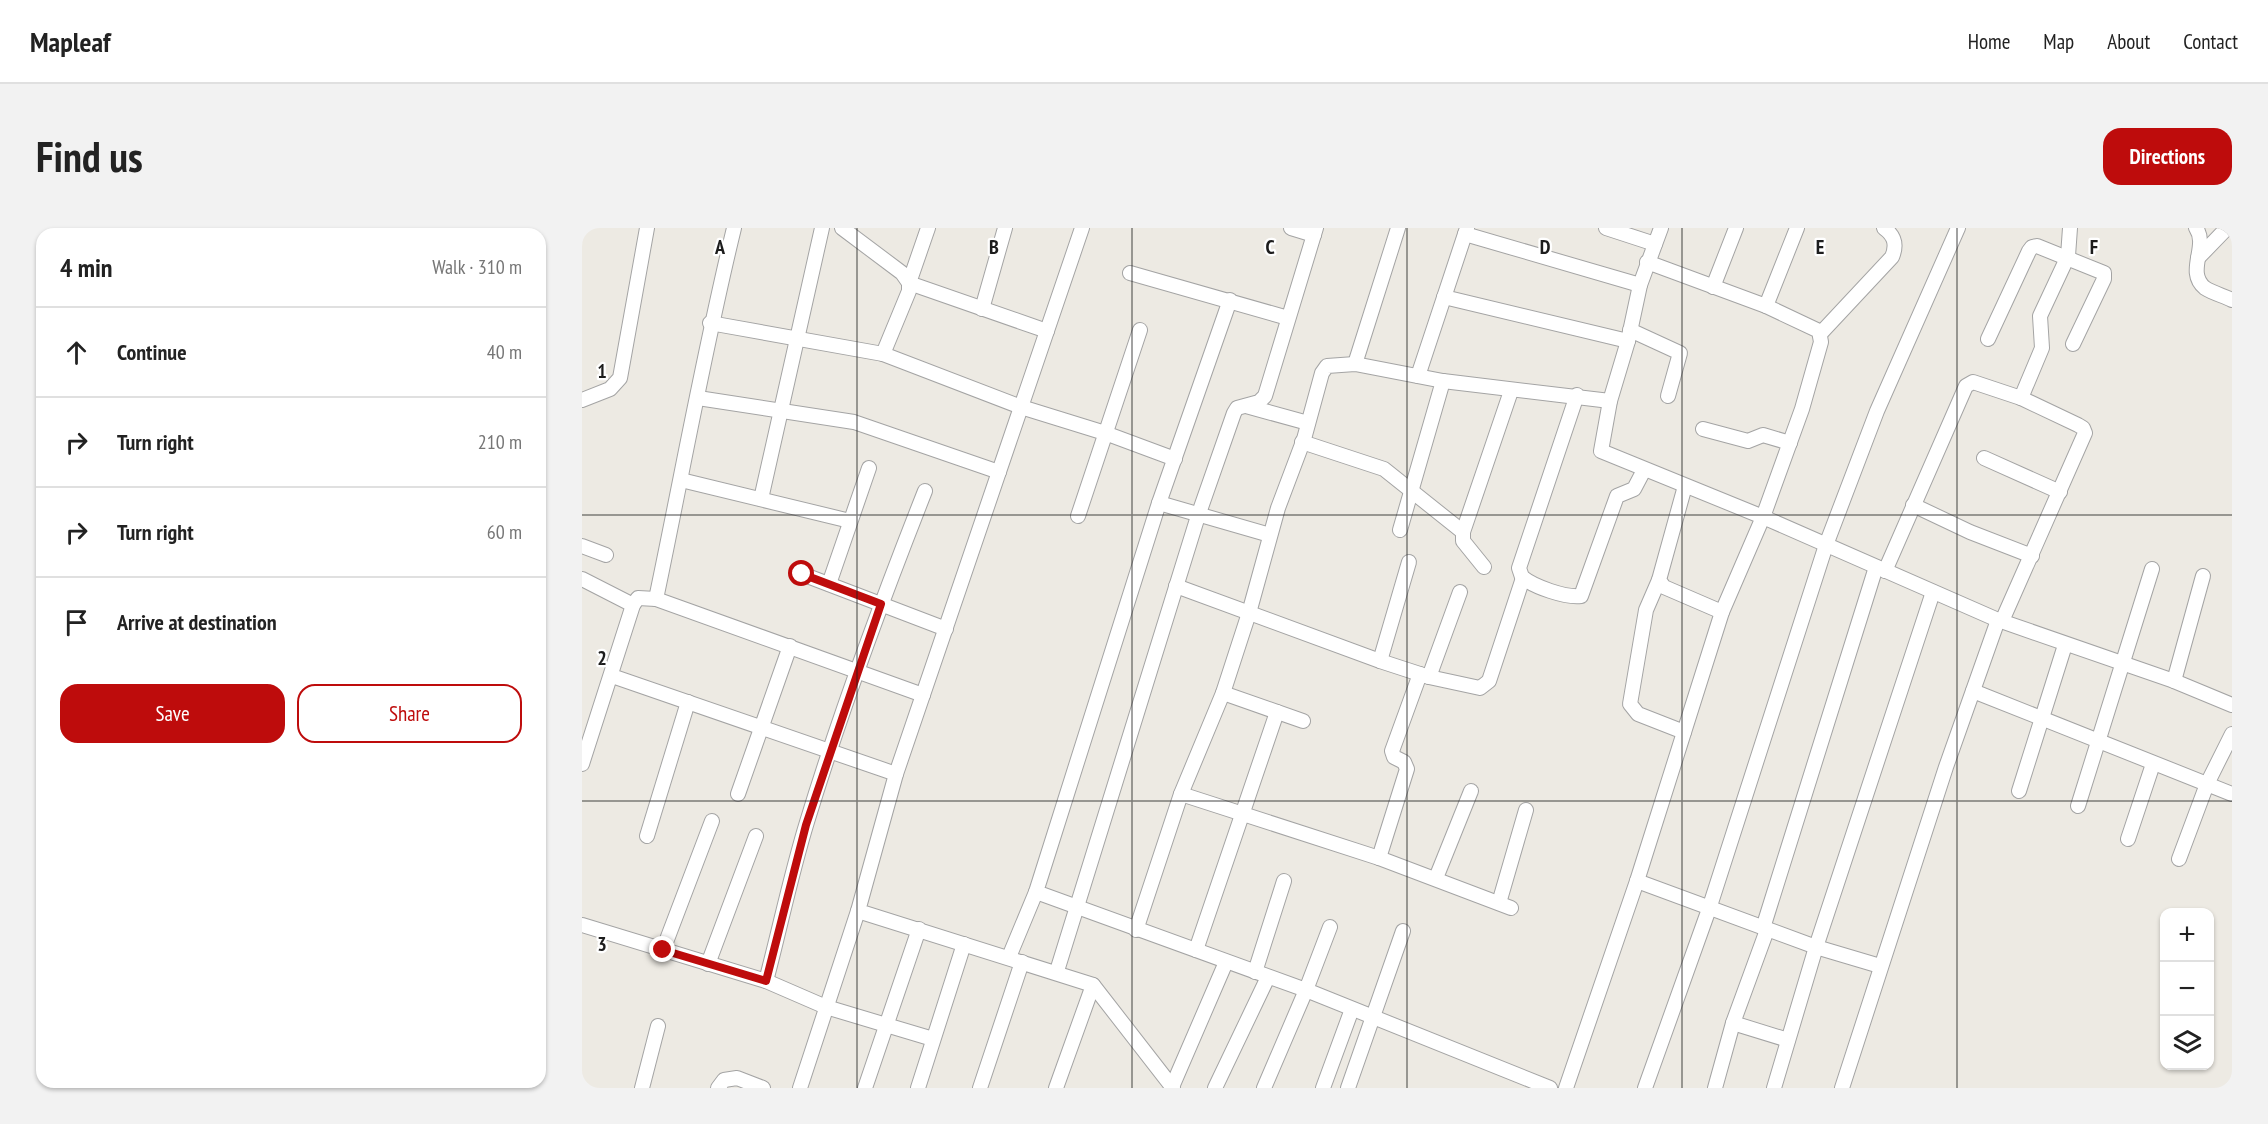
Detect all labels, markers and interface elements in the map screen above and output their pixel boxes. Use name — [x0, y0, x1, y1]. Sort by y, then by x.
text: Mapleaf — [30, 23, 111, 60]
text: Home — [1968, 28, 2010, 55]
text: Map — [2043, 28, 2074, 55]
text: About — [2107, 28, 2150, 55]
text: Contact — [2183, 28, 2238, 55]
button: Directions — [2103, 128, 2232, 185]
text: Find us — [36, 129, 143, 184]
text: A — [714, 234, 726, 260]
text: B — [989, 234, 999, 260]
text: C — [1265, 234, 1275, 260]
text: D — [1540, 234, 1551, 260]
text: E — [1816, 234, 1824, 260]
text: F — [2090, 234, 2098, 260]
text: 4 min — [60, 251, 113, 284]
text: Walk · 310 m — [432, 254, 522, 280]
icon: ahead — [60, 336, 93, 369]
text: Continue — [117, 338, 187, 366]
text: 40 m — [487, 339, 522, 365]
text: 1 — [597, 358, 607, 384]
icon: right — [60, 426, 93, 459]
text: Turn right — [117, 428, 194, 456]
text: 210 m — [478, 429, 522, 455]
icon: right — [60, 516, 93, 549]
text: Turn right — [117, 518, 194, 546]
text: 60 m — [487, 519, 522, 545]
route start — [788, 560, 814, 586]
icon: arrive — [60, 606, 93, 639]
text: Arrive at destination — [117, 608, 277, 636]
text: 2 — [597, 645, 607, 671]
button: Save — [60, 684, 285, 743]
button: Share — [297, 684, 522, 743]
map controls — [2160, 908, 2214, 1070]
button: + — [2160, 908, 2214, 962]
text: 3 — [597, 931, 607, 957]
route end — [649, 936, 675, 962]
button: − — [2160, 962, 2214, 1016]
button: layers — [2160, 1016, 2214, 1070]

